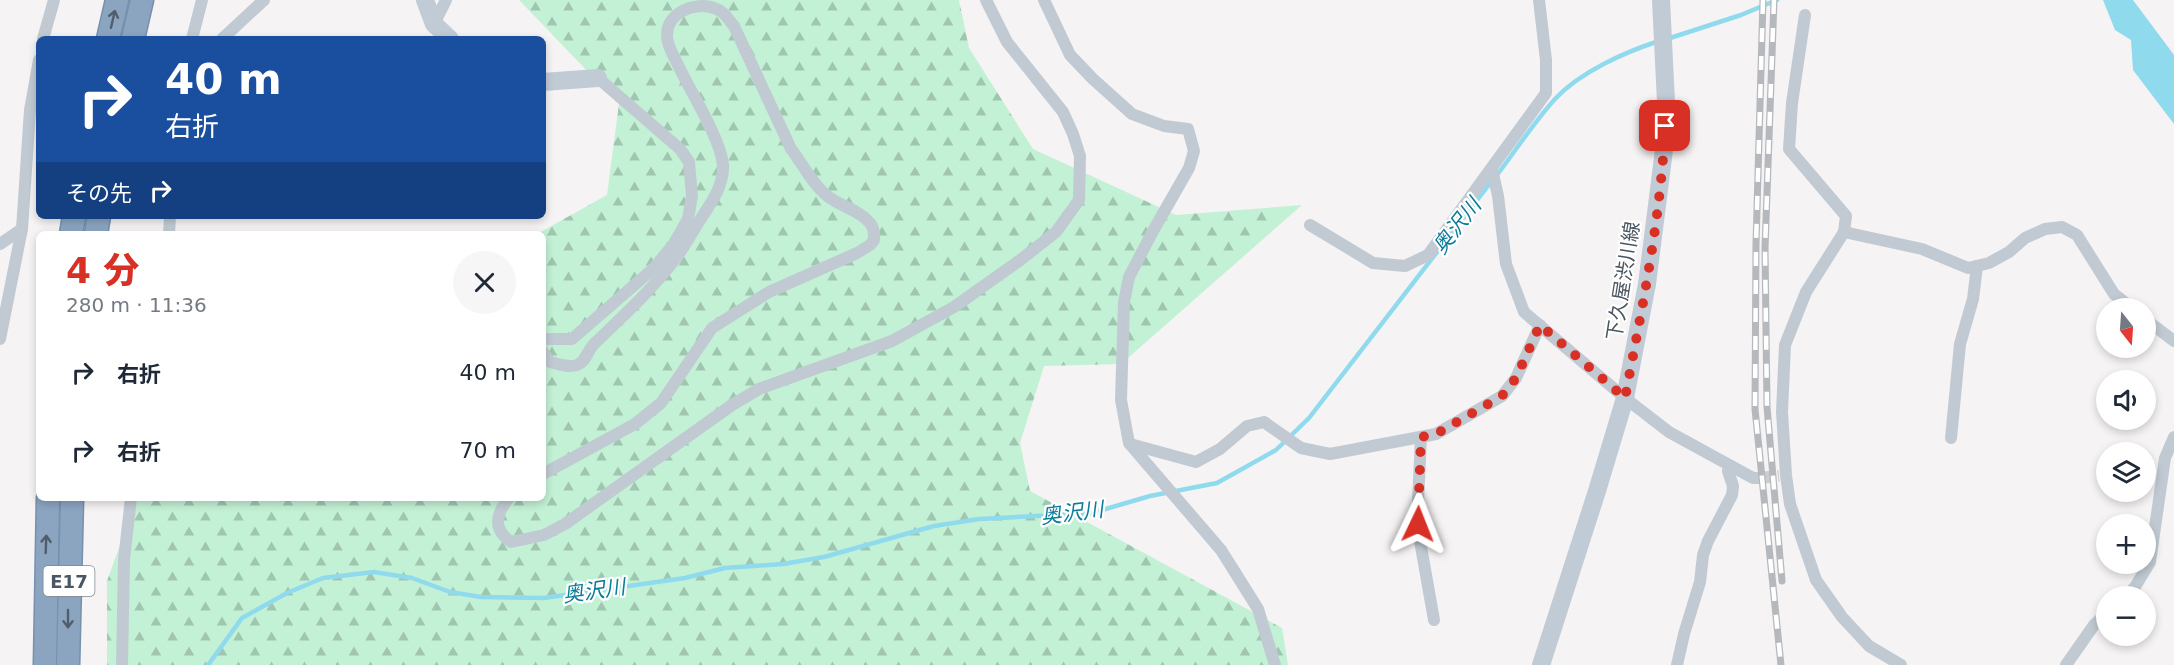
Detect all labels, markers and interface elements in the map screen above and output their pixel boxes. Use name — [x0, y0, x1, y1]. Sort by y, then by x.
one-way arrow — [107, 10, 119, 29]
text: 40 m — [165, 55, 282, 104]
icon: right — [66, 60, 144, 138]
pin — [1639, 100, 1690, 151]
icon: arrive — [1648, 109, 1681, 142]
text: 右折 — [165, 111, 219, 142]
icon: right — [144, 174, 177, 207]
text: その先 — [66, 181, 132, 206]
water label: 奥沢川 — [1428, 192, 1487, 258]
street label: 下久屋渋川線 — [1602, 220, 1644, 342]
text: 4 分 — [66, 250, 140, 291]
button: close — [453, 251, 516, 314]
text: 280 m · 11:36 — [66, 293, 207, 317]
north arrow — [2096, 298, 2156, 358]
map controls — [2096, 298, 2156, 646]
icon: right — [66, 356, 99, 389]
text: 40 m — [460, 360, 516, 385]
text: 右折 — [117, 362, 161, 387]
button: sound — [2096, 370, 2156, 430]
icon: right — [66, 434, 99, 467]
text: 70 m — [460, 438, 516, 463]
text: 右折 — [117, 440, 161, 465]
button: layers — [2096, 442, 2156, 502]
position arrow — [1386, 492, 1450, 556]
water label: 奥沢川 — [1039, 497, 1107, 529]
button: + — [2096, 514, 2156, 574]
one-way arrow — [41, 534, 52, 554]
road number: E17 — [44, 566, 94, 596]
water label: 奥沢川 — [561, 574, 629, 607]
button: − — [2096, 586, 2156, 646]
one-way arrow — [62, 609, 74, 629]

